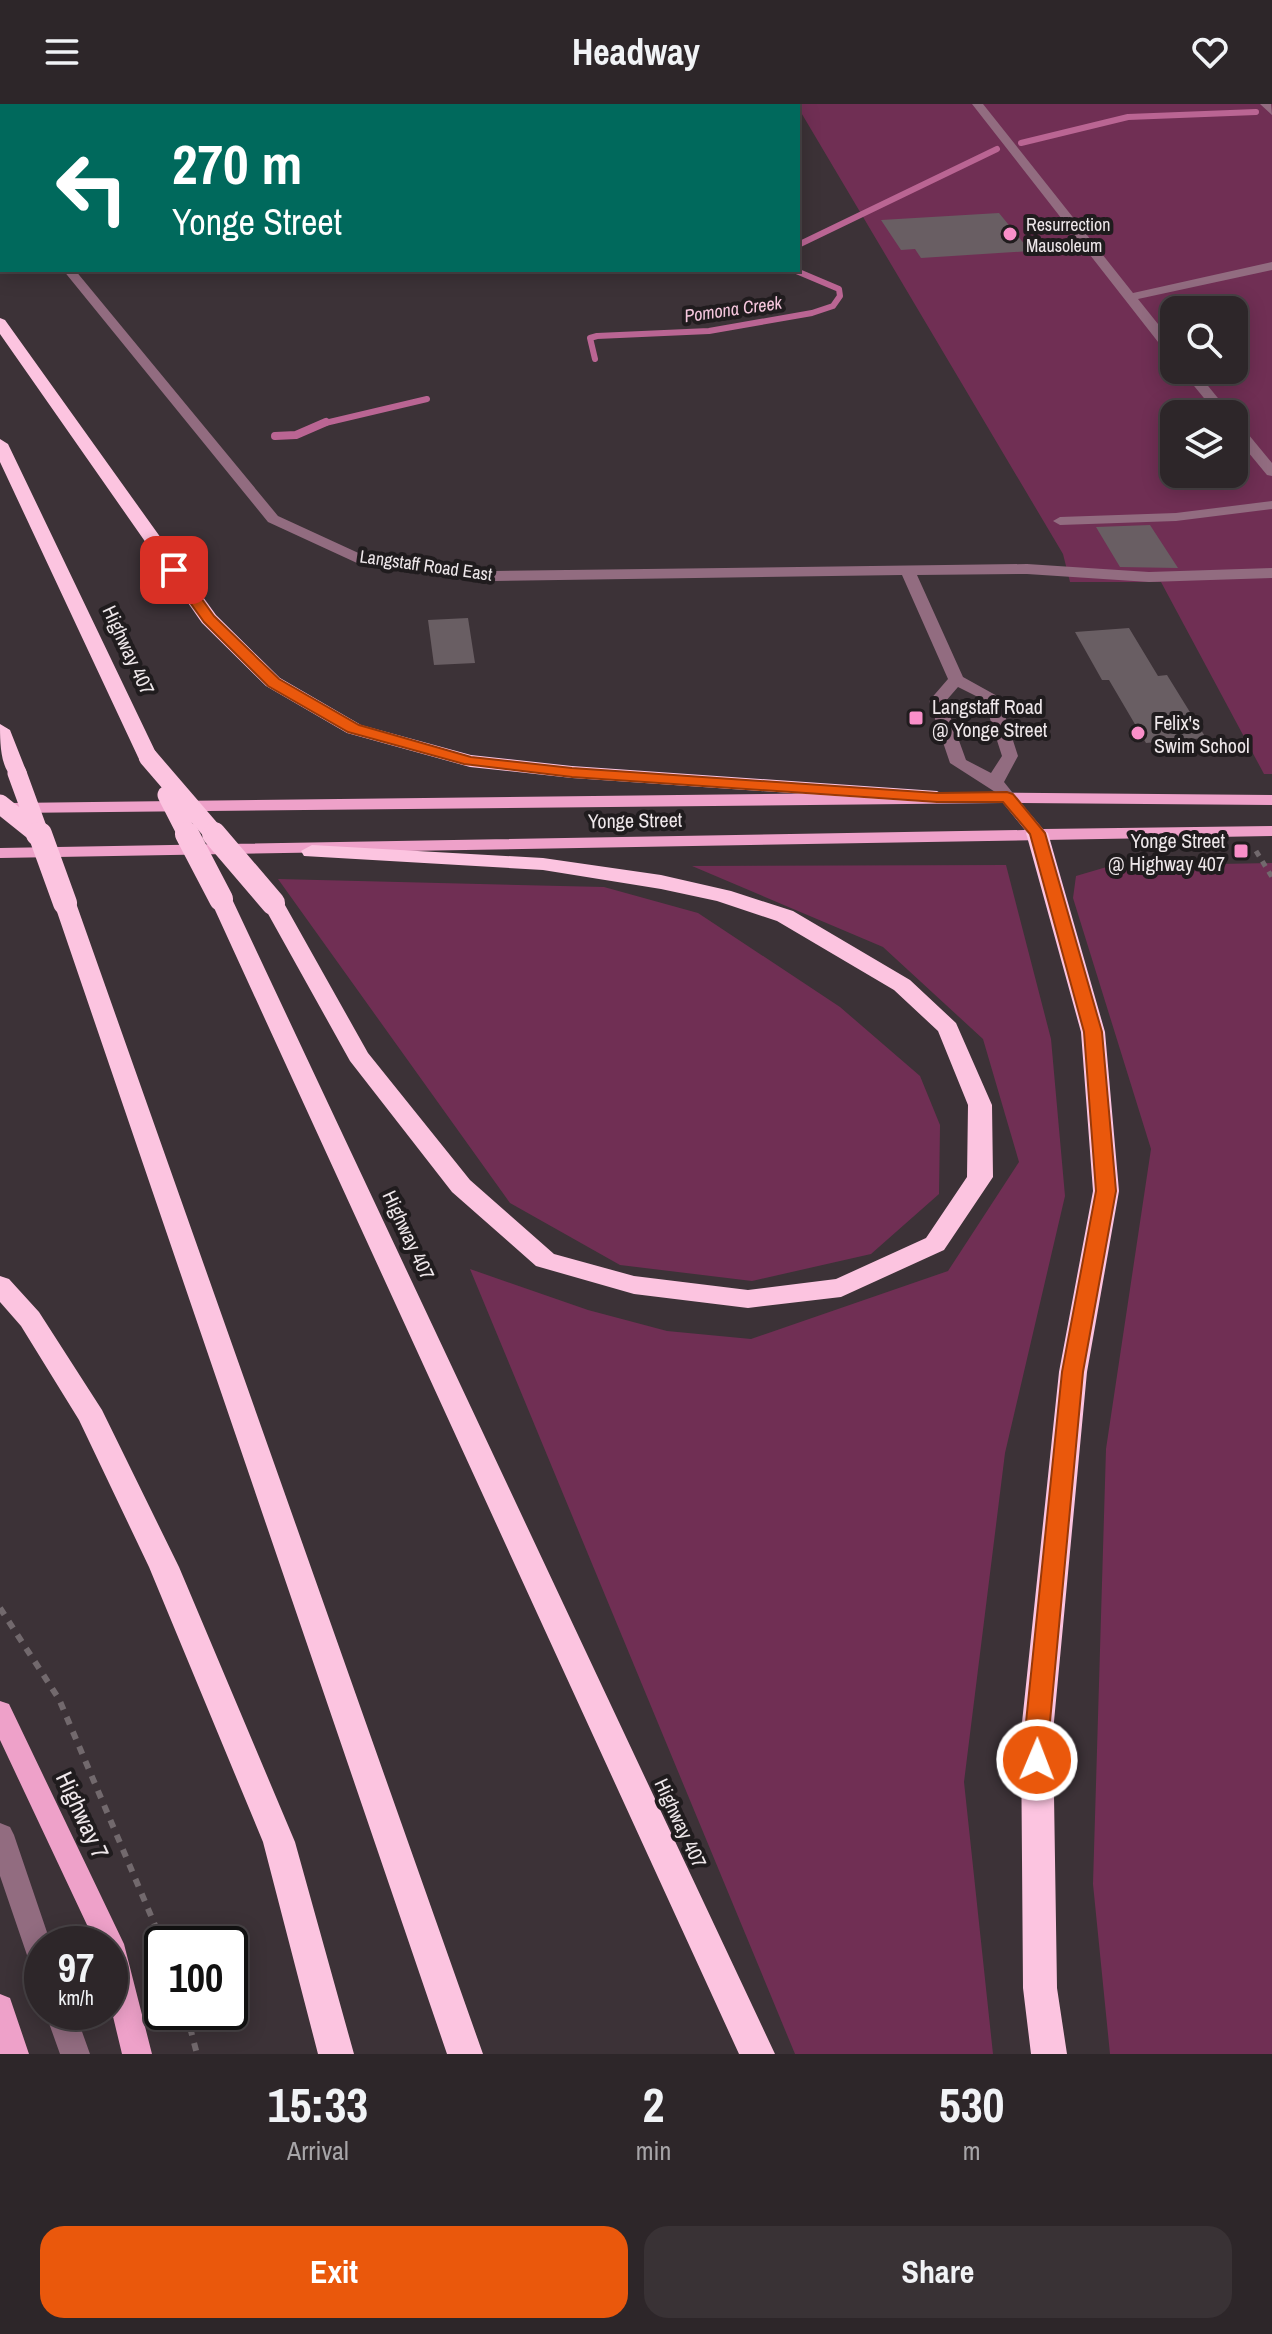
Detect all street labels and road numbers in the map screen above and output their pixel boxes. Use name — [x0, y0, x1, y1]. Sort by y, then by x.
street label: Langstaff Road East — [358, 543, 494, 587]
street label: Highway 407 — [97, 601, 161, 699]
street label: Yonge Street — [588, 806, 683, 834]
street label: Highway 407 — [377, 1186, 441, 1284]
street label: Highway 7 — [49, 1766, 117, 1864]
street label: Highway 407 — [649, 1774, 713, 1872]

